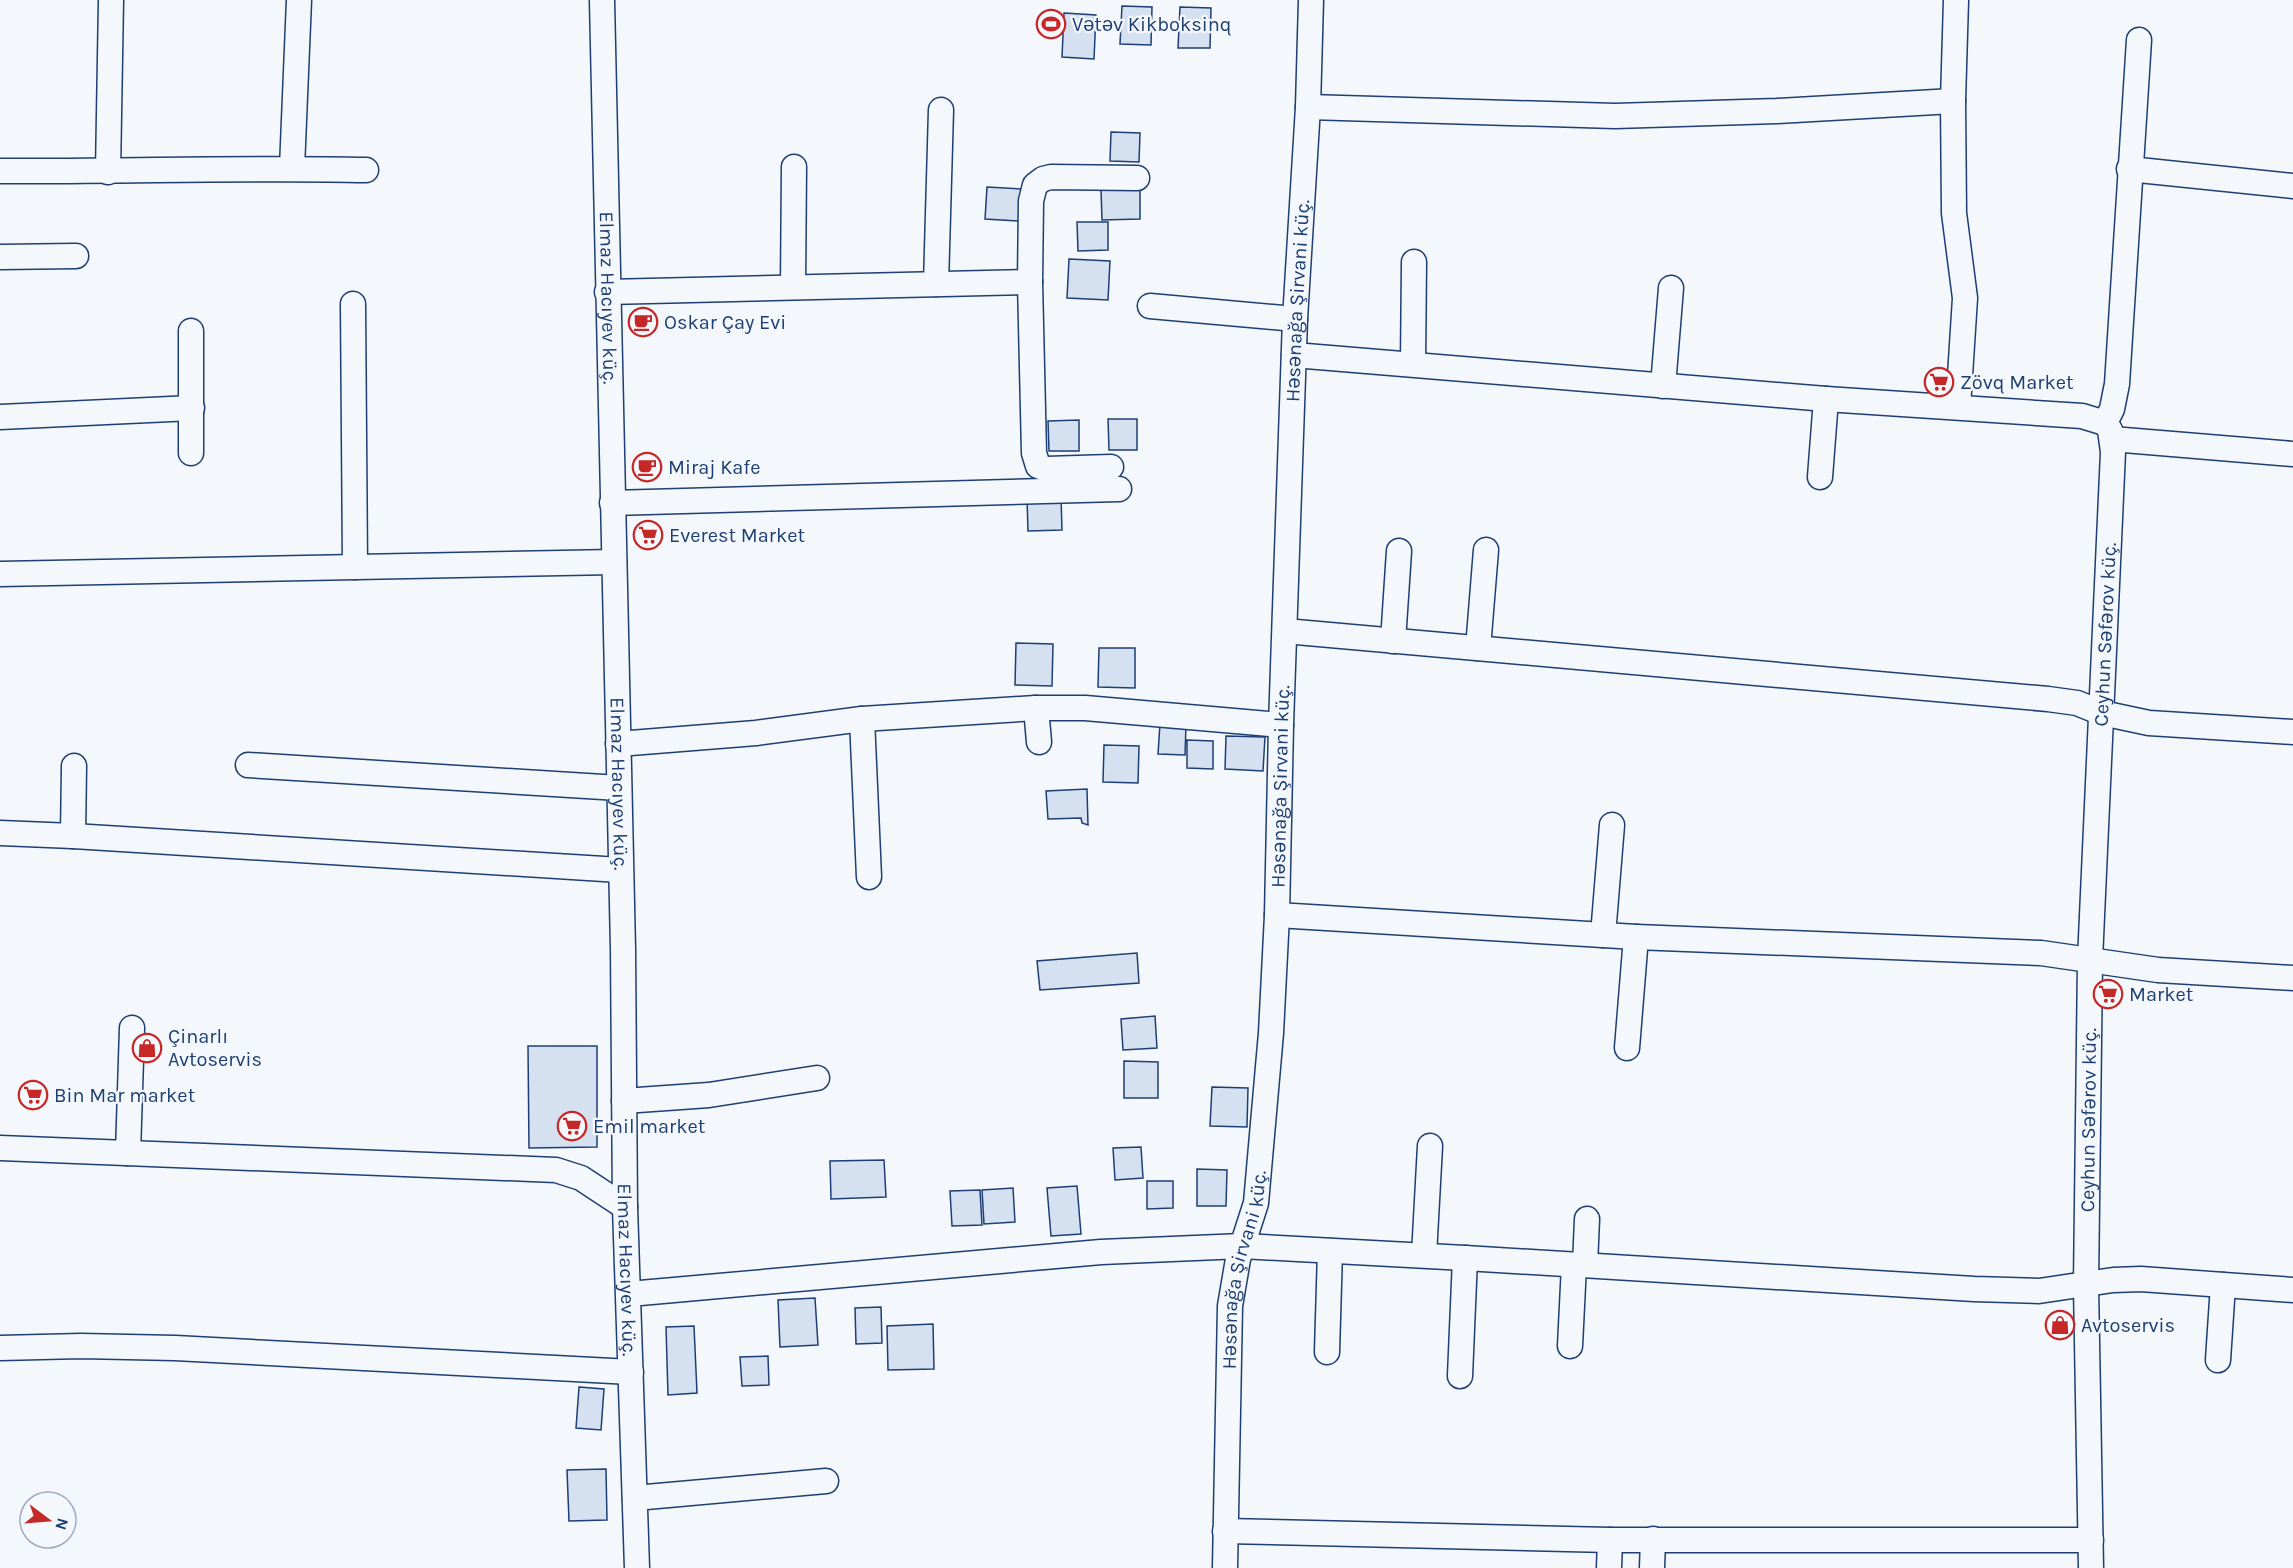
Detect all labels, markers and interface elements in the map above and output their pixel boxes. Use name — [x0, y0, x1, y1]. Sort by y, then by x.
sports icon: Vətəv Kikboksinq — [1035, 8, 1067, 40]
place label: Vətəv Kikboksinq — [1072, 13, 1232, 36]
street label: Həsənağa Şirvani küç. — [1281, 199, 1314, 402]
street label: Elmaz Hacıyev küç. — [595, 211, 622, 385]
cafe icon: Oskar Çay Evi — [627, 306, 659, 338]
place label: Oskar Çay Evi — [664, 311, 786, 334]
supermarket icon: Zövq Market — [1923, 366, 1955, 398]
place label: Zövq Market — [1960, 371, 2074, 394]
cafe icon: Miraj Kafe — [631, 451, 663, 483]
place label: Miraj Kafe — [668, 456, 760, 479]
supermarket icon: Everest Market — [632, 519, 664, 551]
place label: Everest Market — [669, 524, 806, 547]
street label: Ceyhun Səfərov küç. — [2089, 542, 2120, 727]
street label: Həsənağa Şirvani küç. — [1266, 685, 1294, 888]
street label: Elmaz Hacıyev küç. — [606, 697, 633, 871]
supermarket icon: Market — [2092, 978, 2124, 1010]
place label: Market — [2129, 983, 2194, 1006]
place label: Çinarlı Avtoservis — [168, 1025, 262, 1071]
street label: Ceyhun Səfərov küç. — [2075, 1028, 2101, 1212]
shop icon: Çinarlı Avtoservis — [131, 1032, 163, 1064]
supermarket icon: Bin Mar market — [17, 1079, 49, 1111]
place label: Bin Mar market — [54, 1084, 196, 1107]
supermarket icon: Emil market — [556, 1110, 588, 1142]
place label: Emil market — [593, 1115, 706, 1138]
street label: Həsənağa Şirvani küç. — [1217, 1169, 1270, 1370]
street label: Elmaz Hacıyev küç. — [613, 1183, 641, 1357]
shop icon: Avtoservis — [2044, 1309, 2076, 1341]
place label: Avtoservis — [2081, 1314, 2175, 1337]
north arrow — [18, 1490, 78, 1550]
text: N — [51, 1516, 73, 1532]

